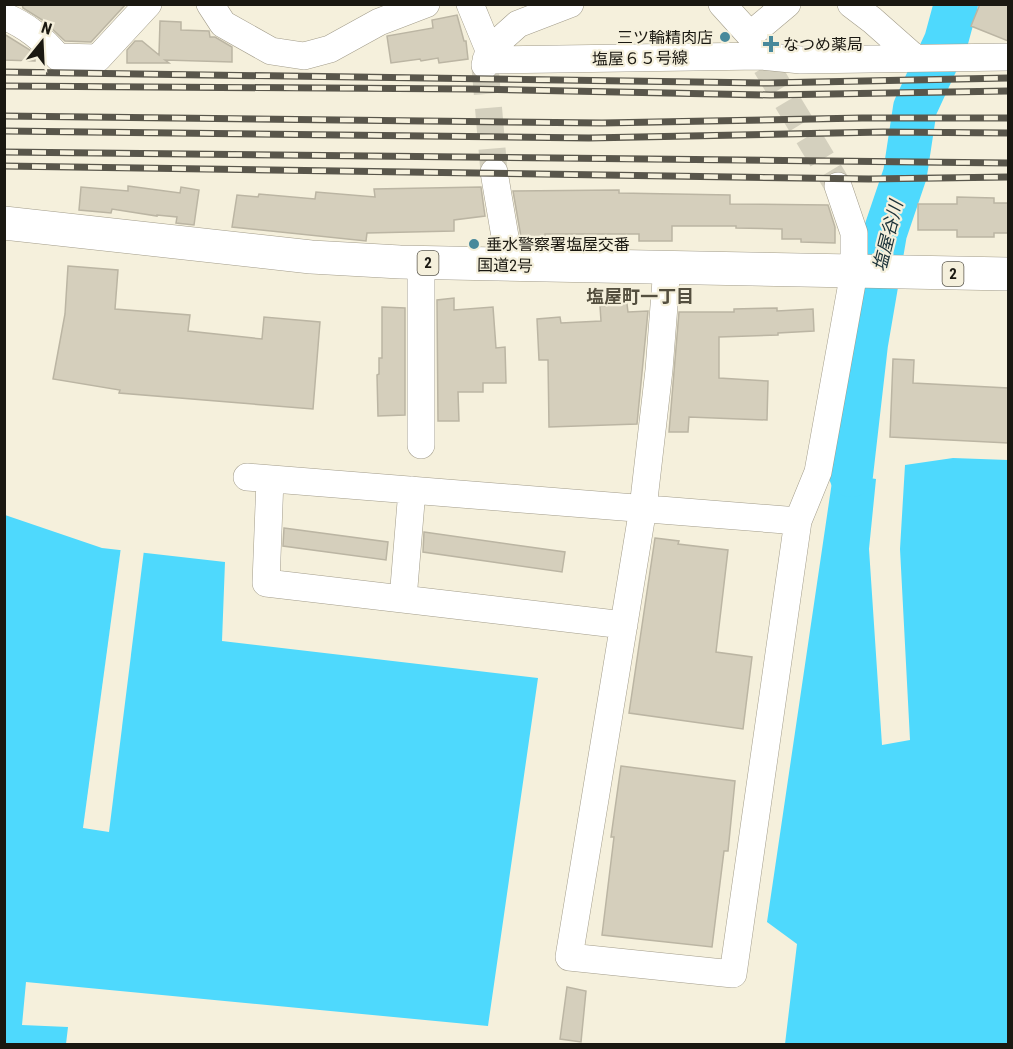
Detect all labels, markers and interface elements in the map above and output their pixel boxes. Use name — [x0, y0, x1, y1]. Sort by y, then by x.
north arrow — [12, 12, 72, 72]
text: N — [39, 18, 54, 39]
place label: 三ツ輪精肉店 — [617, 28, 713, 47]
marker: 三ツ輪精肉店 — [718, 30, 732, 44]
place label: なつめ薬局 — [783, 35, 863, 54]
marker: なつめ薬局 — [764, 37, 778, 51]
street label: 塩屋６５号線 — [592, 48, 688, 69]
water label: 塩屋谷川 — [869, 196, 907, 273]
place label: 垂水警察署塩屋交番 — [486, 235, 630, 254]
marker: 垂水警察署塩屋交番 — [467, 237, 481, 251]
road number: 2 — [418, 251, 438, 275]
street label: 国道2号 — [477, 256, 533, 275]
road number: 2 — [942, 262, 964, 286]
district label: 塩屋町一丁目 — [586, 286, 694, 307]

